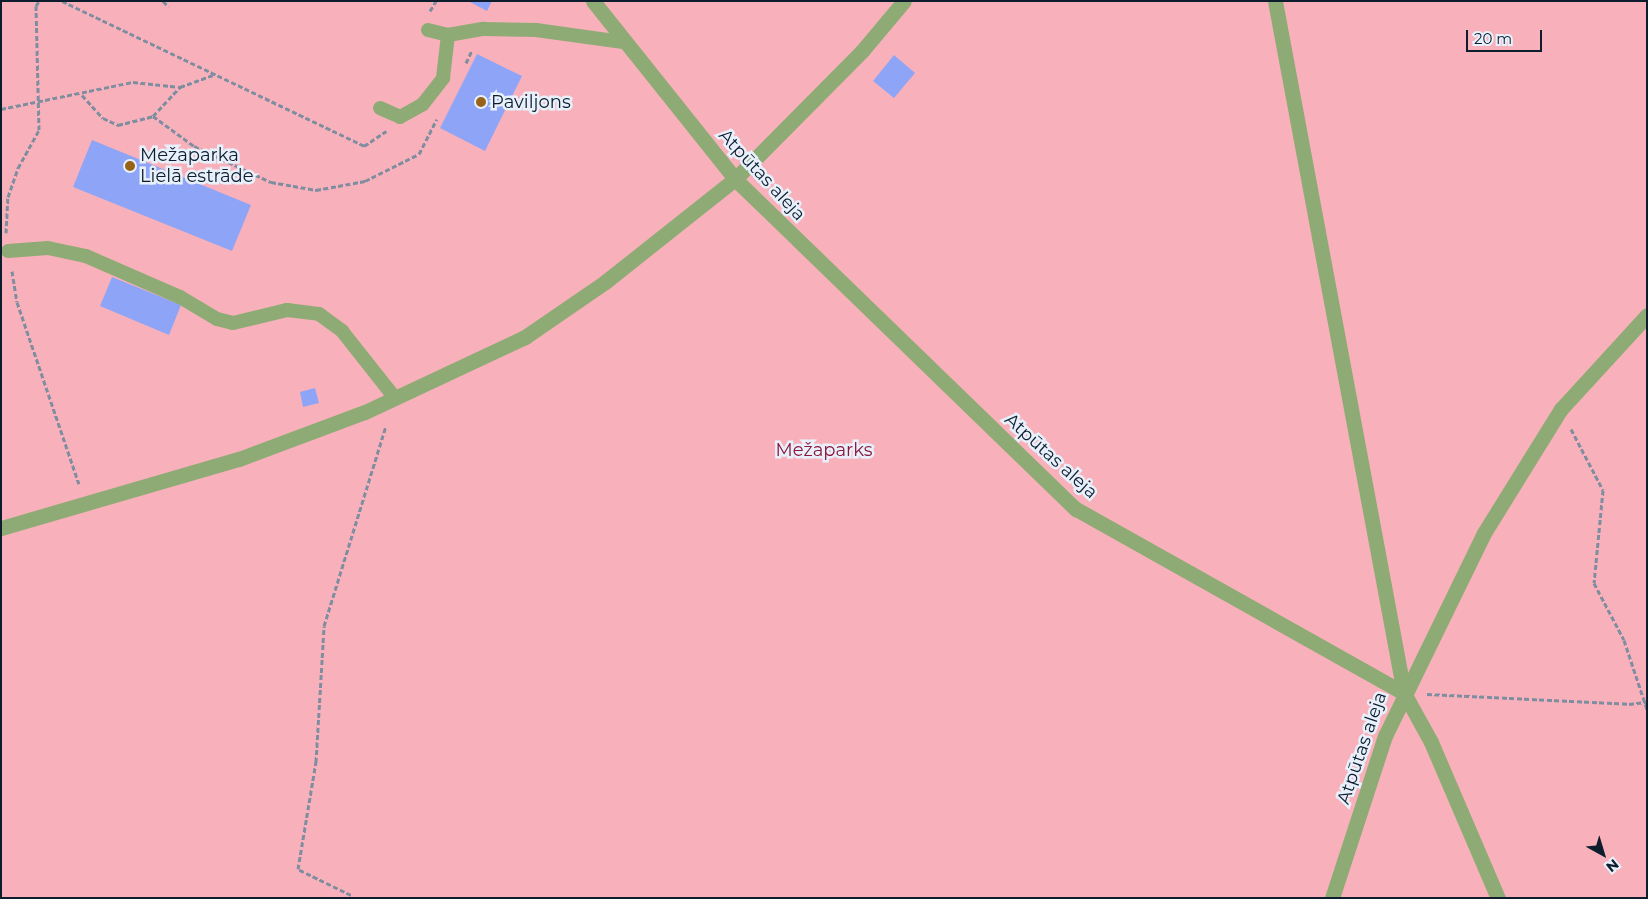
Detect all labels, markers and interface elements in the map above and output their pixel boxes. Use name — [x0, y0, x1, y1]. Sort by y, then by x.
scale bar — [1468, 20, 1544, 52]
text: 20 m — [1474, 29, 1512, 48]
place label: Paviljons — [491, 91, 571, 113]
marker: Paviljons — [475, 96, 487, 108]
street label: Atpūtas aleja — [714, 125, 810, 225]
place label: Mežaparka Lielā estrāde — [140, 145, 254, 188]
marker: Mežaparka Lielā estrāde — [124, 160, 136, 172]
street label: Atpūtas aleja — [1000, 409, 1102, 503]
park label: Mežaparks — [776, 439, 872, 461]
street label: Atpūtas aleja — [1333, 689, 1391, 807]
north arrow — [1578, 829, 1628, 879]
text: N — [1602, 855, 1622, 876]

